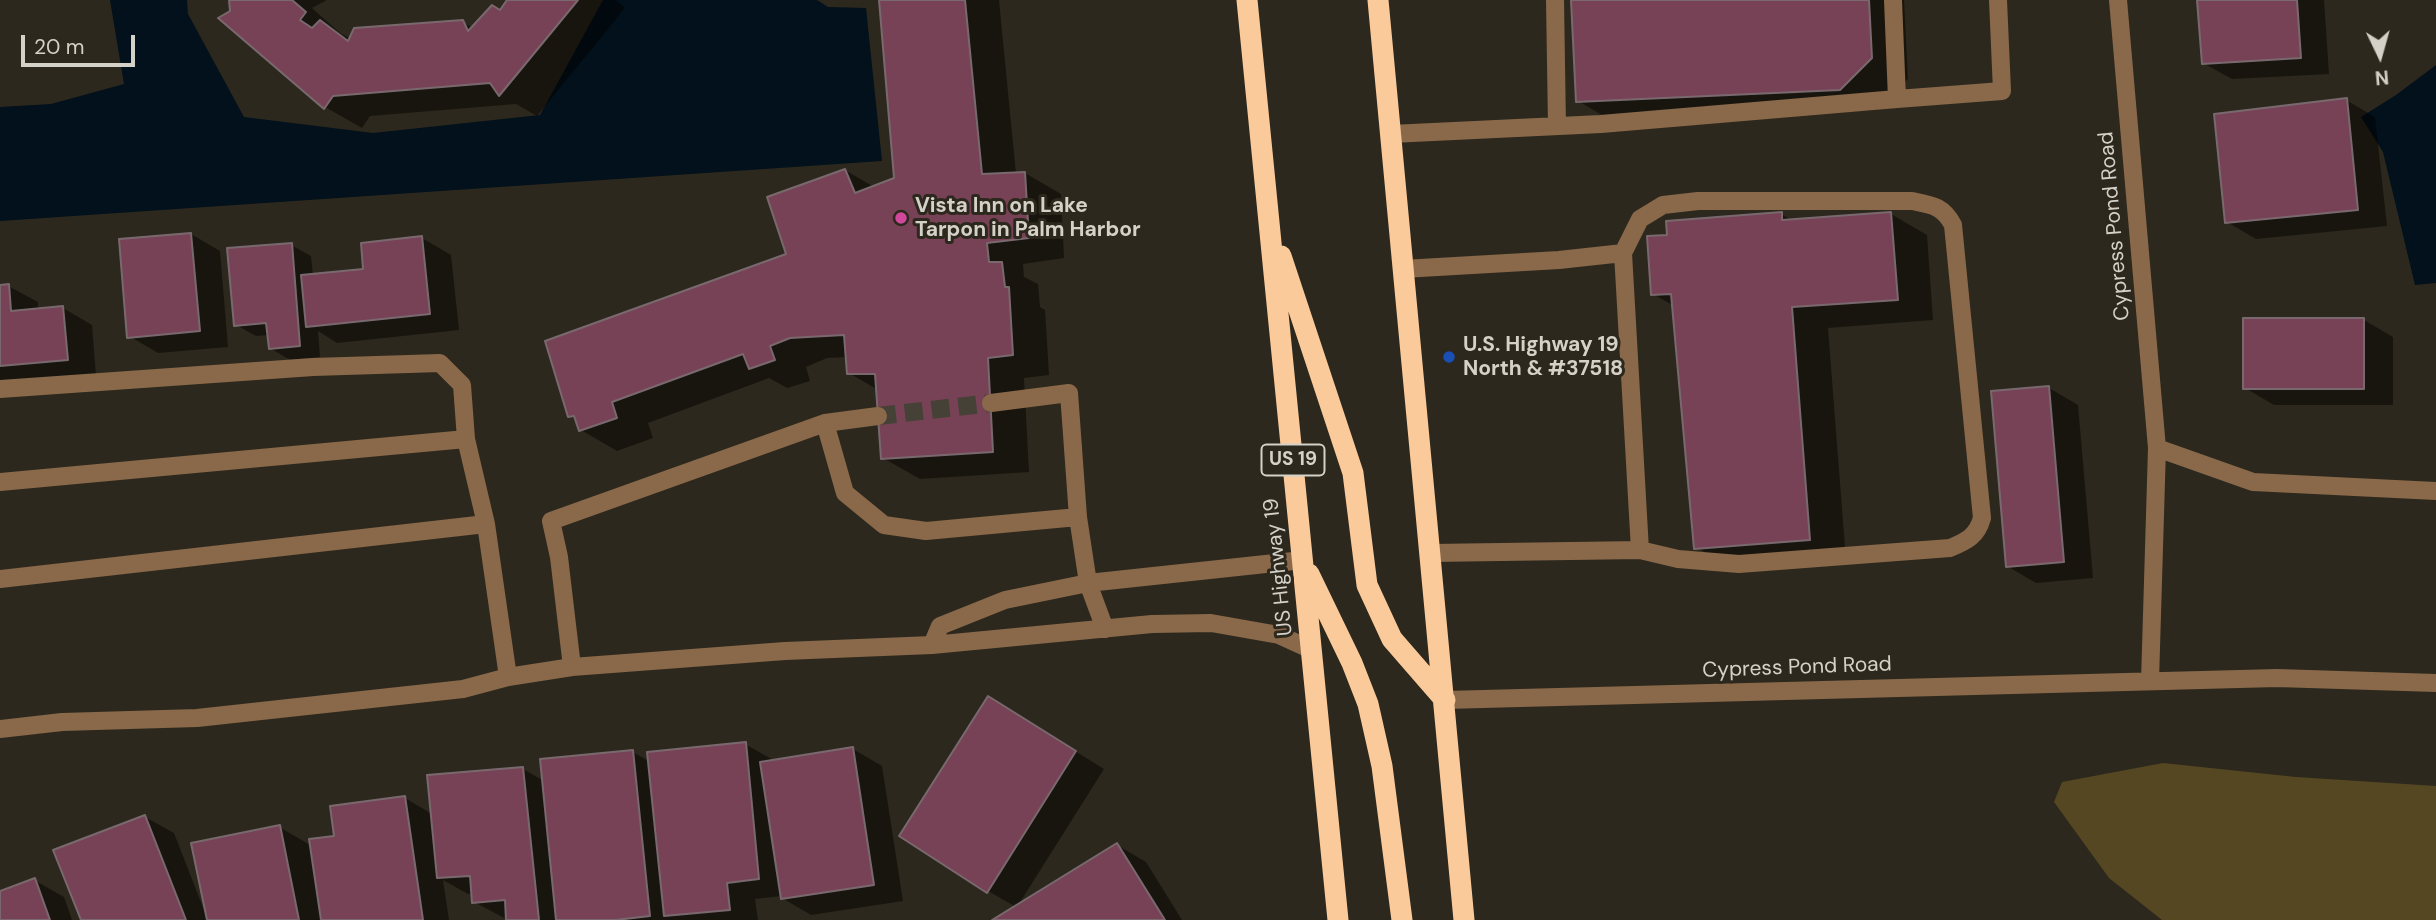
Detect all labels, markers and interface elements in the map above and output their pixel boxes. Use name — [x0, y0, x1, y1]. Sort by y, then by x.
scale bar — [24, 21, 138, 65]
north arrow — [2345, 21, 2415, 91]
text: 20 m — [34, 33, 85, 61]
text: N — [2374, 64, 2390, 90]
street label: Cypress Pond Road — [2094, 130, 2136, 322]
place label: Vista Inn on Lake Tarpon in Palm Harbor — [915, 193, 1141, 243]
marker: Vista Inn on Lake Tarpon in Palm Harbor — [893, 210, 909, 226]
place label: U.S. Highway 19 North & #37518 — [1463, 332, 1623, 382]
marker: U.S. Highway 19 North & #37518 — [1441, 349, 1457, 365]
road number: US 19 — [1262, 444, 1324, 475]
street label: US Highway 19 — [1259, 497, 1299, 637]
street label: Cypress Pond Road — [1702, 652, 1892, 684]

